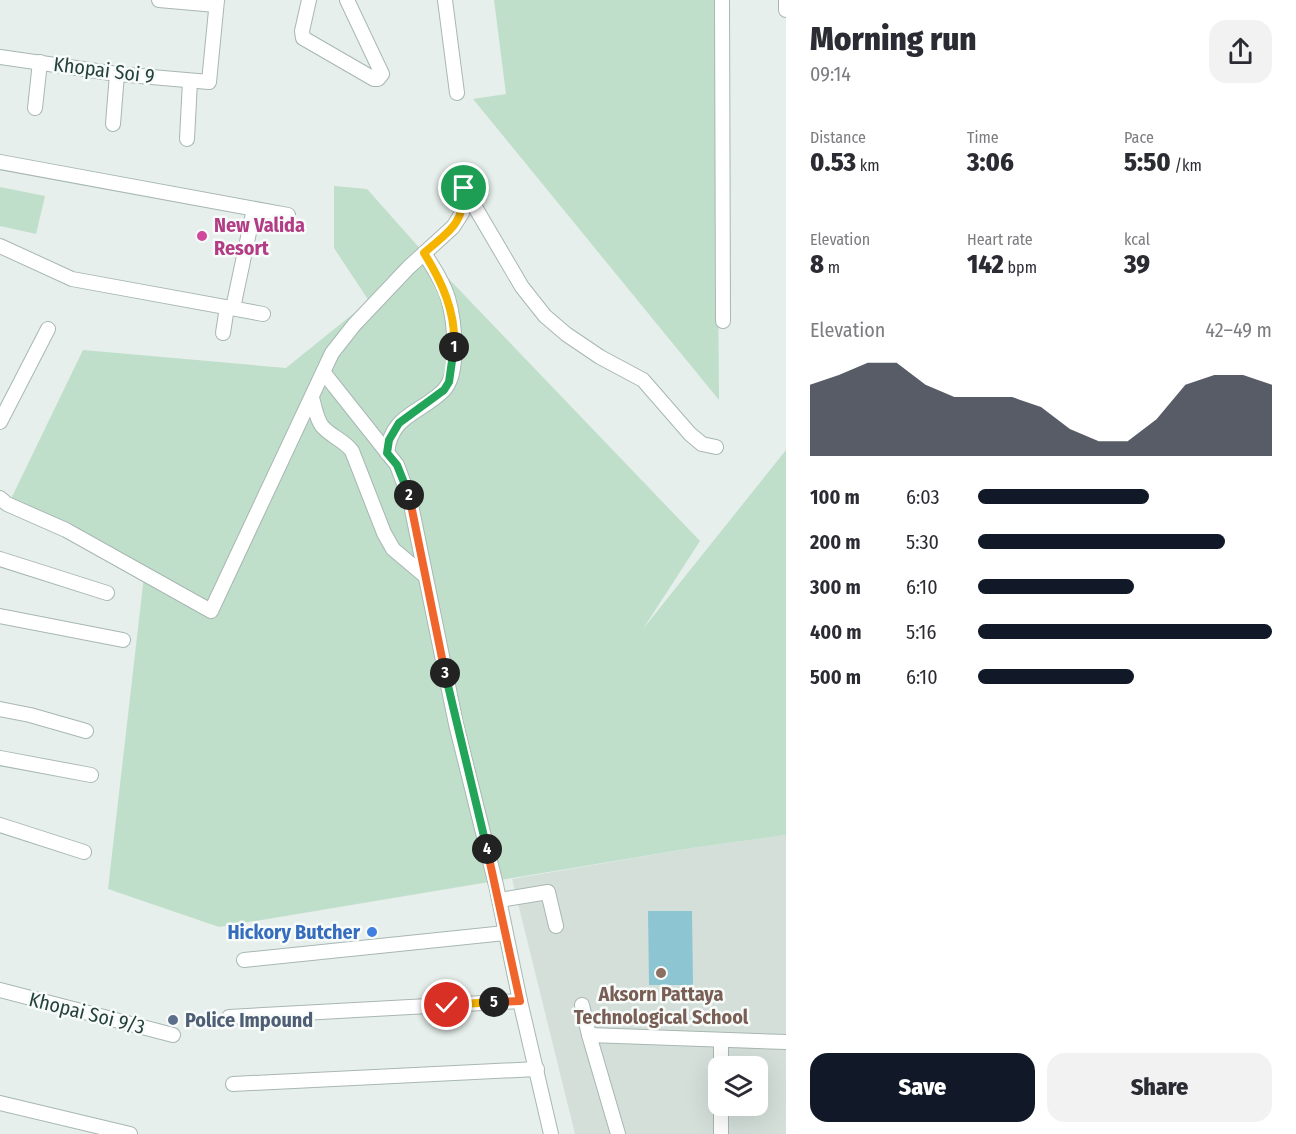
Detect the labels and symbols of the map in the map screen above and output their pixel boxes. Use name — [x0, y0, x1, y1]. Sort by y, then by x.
street label: Khopai Soi 9 — [52, 52, 156, 88]
pin — [438, 162, 489, 213]
place label: New Valida Resort — [214, 213, 305, 260]
marker: New Valida Resort — [195, 229, 209, 243]
pin: 1 — [439, 332, 469, 362]
pin: 2 — [394, 480, 424, 510]
pin: 3 — [430, 658, 460, 688]
pin: 4 — [472, 834, 502, 864]
place label: Hickory Butcher — [228, 920, 361, 944]
marker: Hickory Butcher — [365, 925, 379, 939]
marker: Aksorn Pattaya Technological School — [654, 966, 668, 980]
pin — [421, 979, 472, 1030]
place label: Aksorn Pattaya Technological School — [574, 982, 749, 1029]
street label: Khopai Soi 9/3 — [27, 987, 147, 1039]
pin: 5 — [479, 987, 509, 1017]
place label: Police Impound — [185, 1008, 313, 1032]
marker: Police Impound — [166, 1013, 180, 1027]

